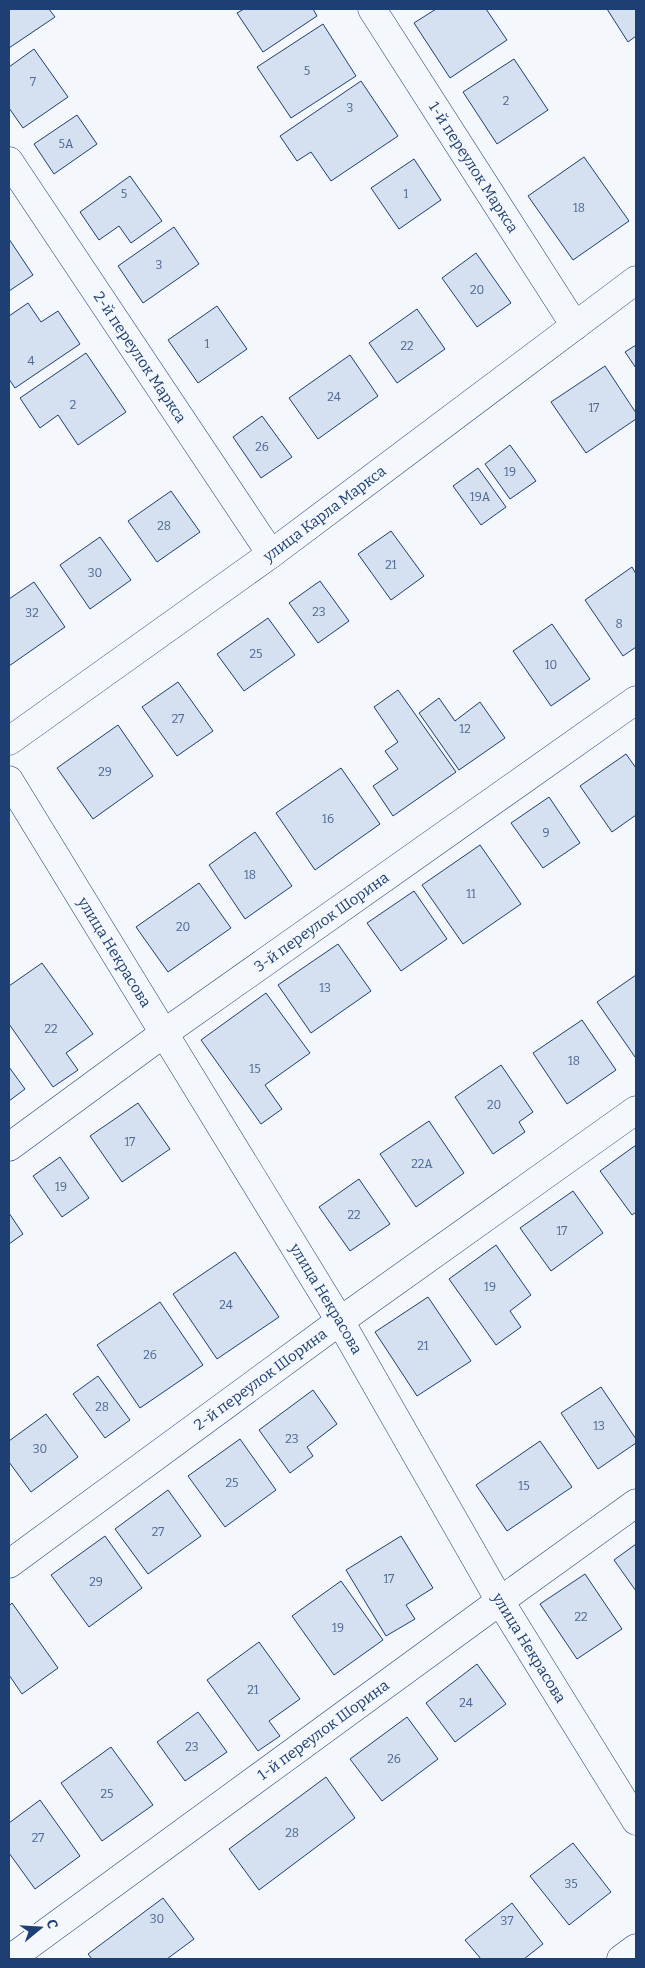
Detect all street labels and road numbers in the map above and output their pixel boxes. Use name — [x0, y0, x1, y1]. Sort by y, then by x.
street label: 1-й переулок Маркса — [425, 99, 522, 236]
street label: 2-й переулок Маркса — [90, 288, 190, 426]
street label: улица Карла Маркса — [259, 462, 390, 566]
street label: 3-й переулок Шорина — [251, 868, 392, 976]
street label: улица Некрасова — [73, 893, 155, 1011]
street label: улица Некрасова — [285, 1239, 366, 1357]
street label: 2-й переулок Шорина — [191, 1325, 330, 1434]
street label: улица Некрасова — [488, 1589, 570, 1706]
street label: 1-й переулок Шорина — [254, 1676, 393, 1784]

